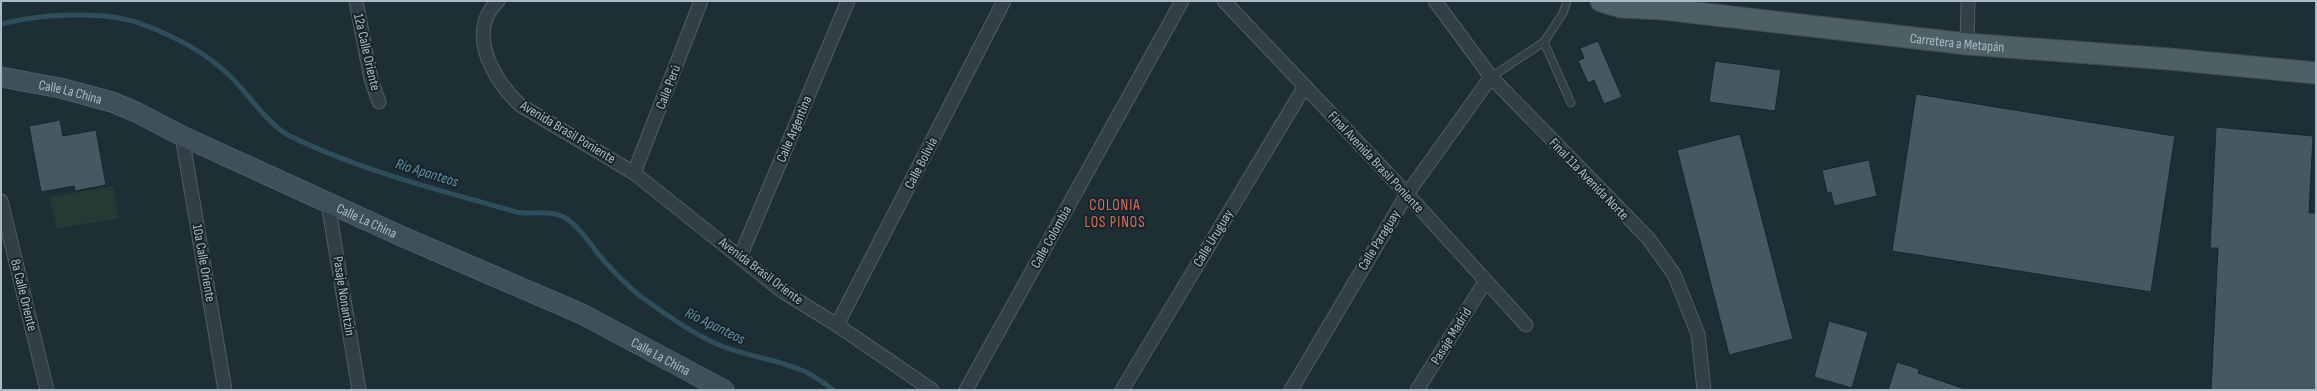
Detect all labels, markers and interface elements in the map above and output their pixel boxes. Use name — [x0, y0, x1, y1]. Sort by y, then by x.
street label: 12a Calle Oriente — [350, 12, 384, 92]
street label: Carretera a Metapán — [1909, 29, 2005, 55]
street label: Calle Perú — [652, 62, 684, 112]
street label: Calle La China — [37, 76, 104, 107]
street label: Calle Argentina — [772, 93, 816, 165]
street label: Avenida Brasil Poniente — [516, 96, 619, 167]
street label: Final Avenida Brasil Poniente — [1324, 108, 1428, 216]
street label: Calle Bolivia — [901, 134, 941, 192]
street label: Final 11a Avenida Norte — [1546, 134, 1632, 224]
water label: Río Apanteos — [393, 154, 461, 192]
district label: COLONIA LOS PINOS — [1084, 196, 1146, 232]
street label: Calle La China — [334, 199, 400, 242]
street label: Calle Colombia — [1027, 203, 1075, 271]
street label: Calle Uruguay — [1189, 206, 1237, 270]
street label: Calle Paraguay — [1354, 206, 1404, 273]
street label: 10a Calle Oriente — [189, 223, 219, 303]
street label: Avenida Brasil Oriente — [714, 233, 807, 308]
street label: Pasaje Nonantzin — [329, 255, 359, 337]
street label: 8a Calle Oriente — [7, 257, 41, 333]
water label: Río Apanteos — [682, 303, 749, 349]
street label: Pasaje Madrid — [1427, 304, 1475, 368]
street label: Calle La China — [628, 333, 693, 379]

